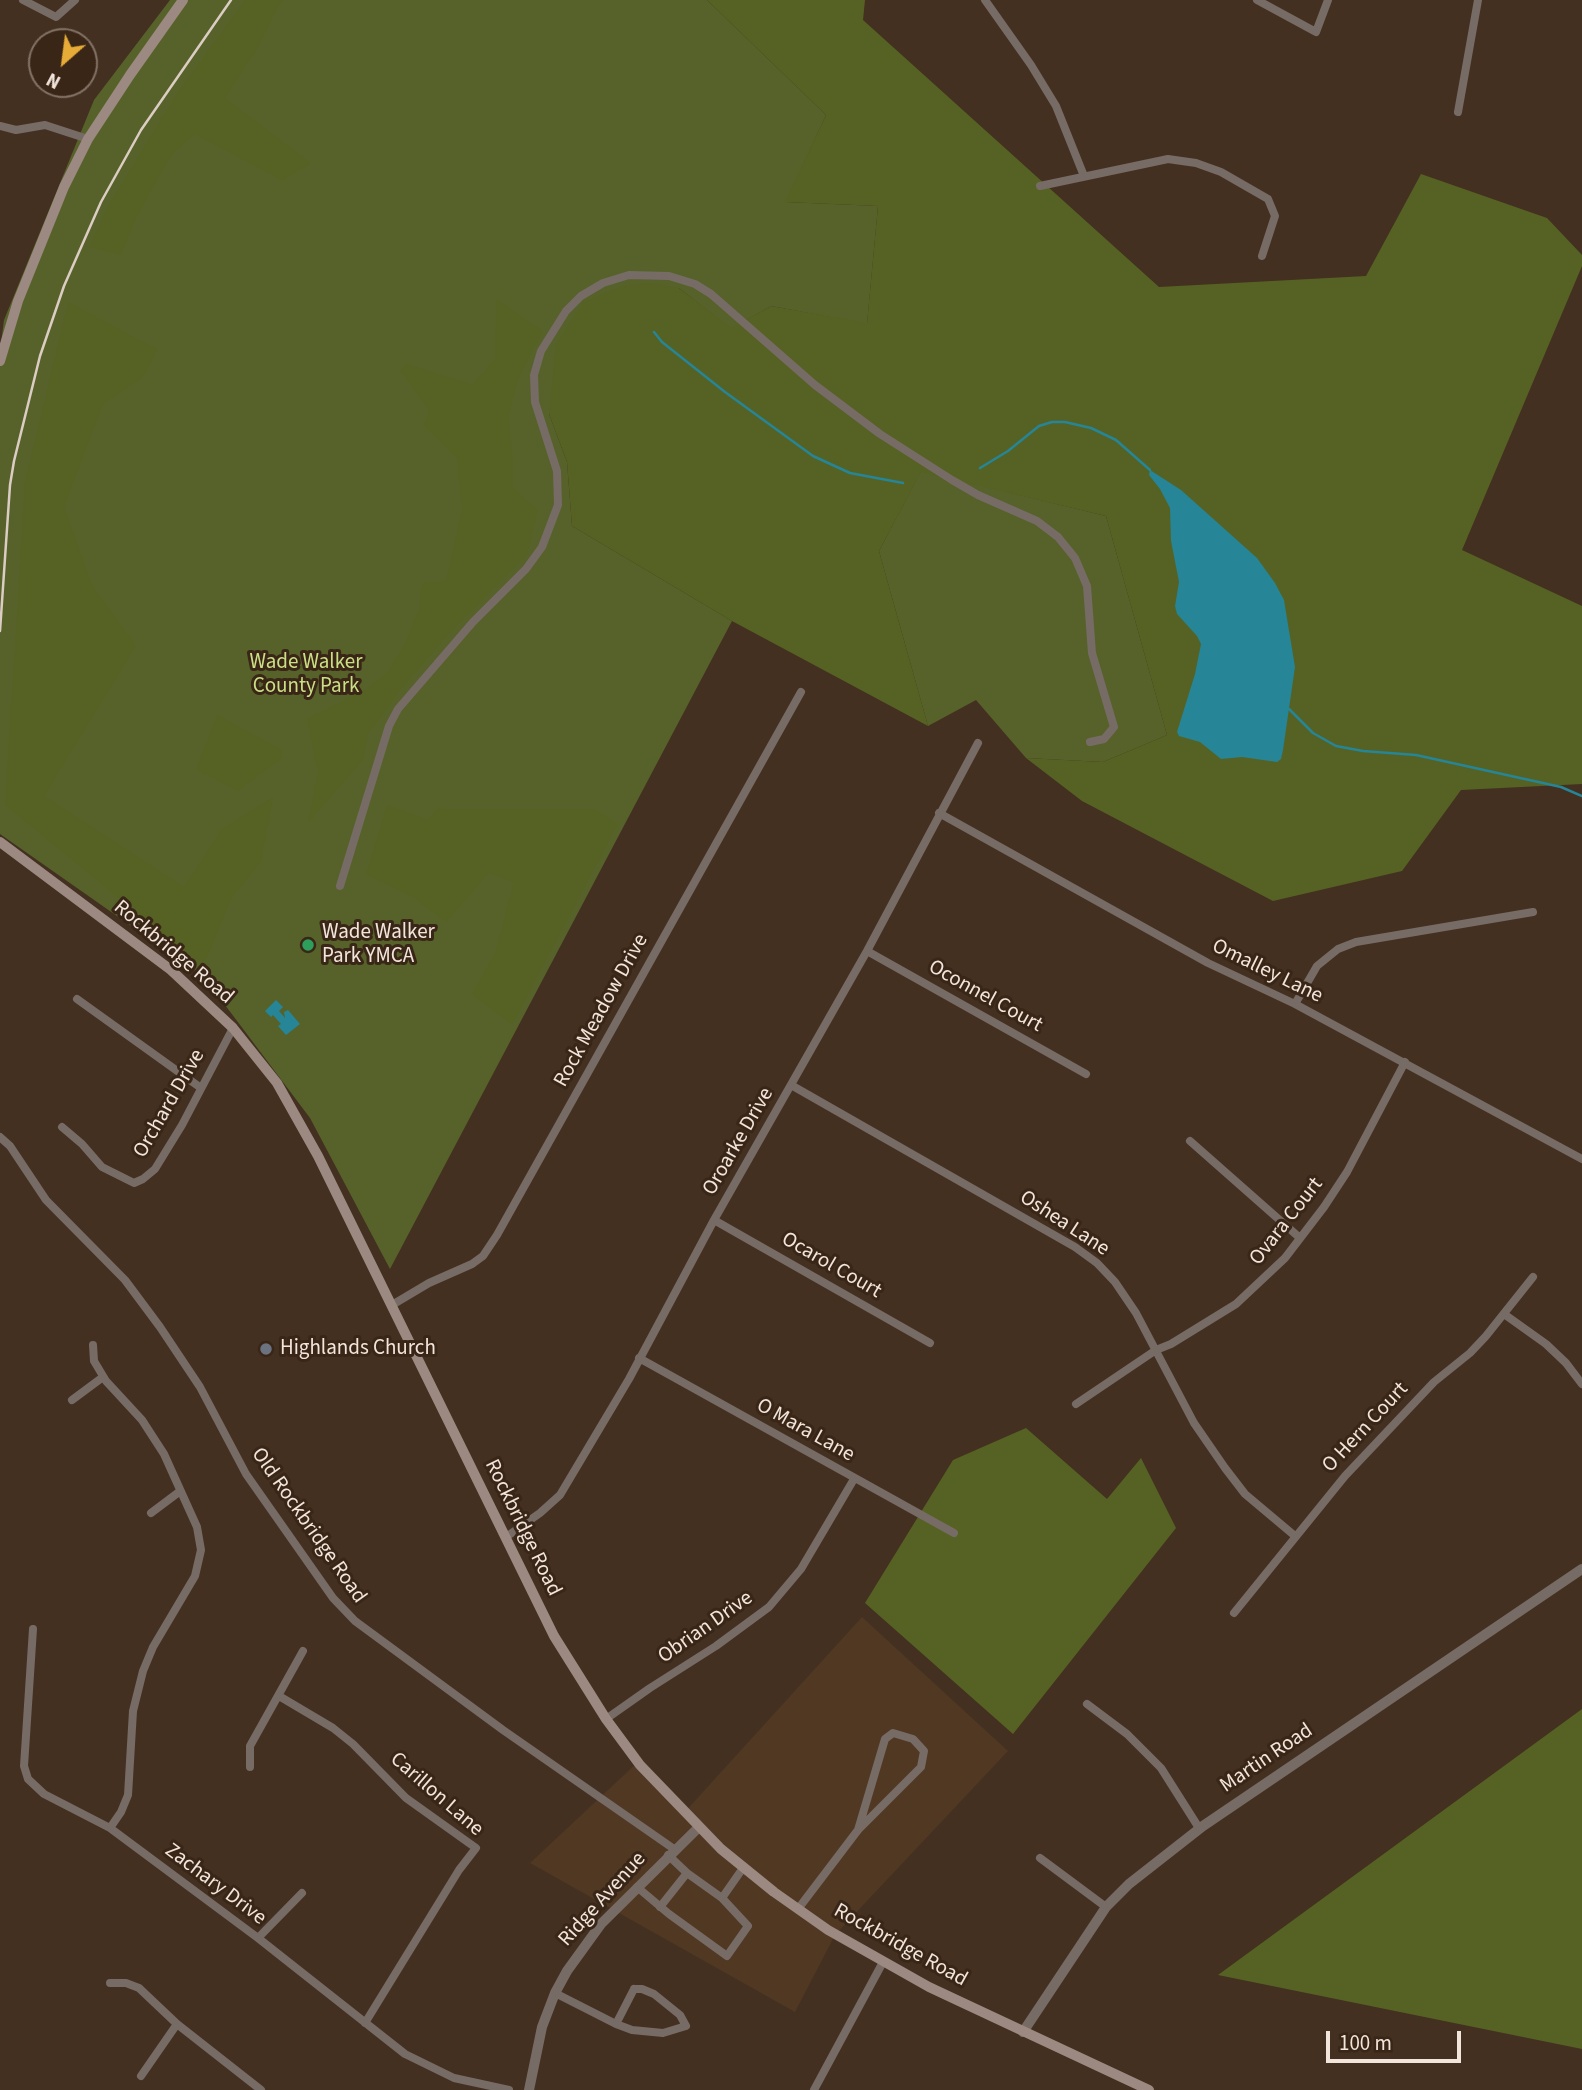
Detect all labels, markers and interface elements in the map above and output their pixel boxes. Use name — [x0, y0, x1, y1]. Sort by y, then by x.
north arrow — [28, 28, 98, 98]
text: N — [42, 65, 66, 95]
park label: Wade Walker County Park — [250, 650, 362, 700]
street label: Rockbridge Road — [108, 896, 238, 1010]
place label: Wade Walker Park YMCA — [322, 920, 435, 970]
street label: Rock Meadow Drive — [550, 930, 654, 1092]
street label: Omalley Lane — [1208, 934, 1326, 1010]
marker: Wade Walker Park YMCA — [300, 937, 316, 953]
street label: Oconnel Court — [924, 955, 1046, 1039]
street label: Orchard Drive — [129, 1045, 211, 1163]
street label: Oroarke Drive — [698, 1084, 780, 1200]
street label: Ovara Court — [1245, 1173, 1329, 1271]
street label: Oshea Lane — [1014, 1186, 1114, 1262]
street label: Ocarol Court — [777, 1227, 885, 1305]
place label: Highlands Church — [280, 1336, 436, 1362]
marker: Highlands Church — [258, 1341, 274, 1357]
street label: O Hern Court — [1318, 1378, 1414, 1478]
street label: O Mara Lane — [752, 1394, 858, 1468]
street label: Old Rockbridge Road — [245, 1443, 371, 1609]
street label: Rockbridge Road — [478, 1456, 566, 1600]
street label: Obrian Drive — [654, 1586, 758, 1670]
street label: Martin Road — [1216, 1719, 1318, 1799]
street label: Carillon Lane — [384, 1748, 488, 1842]
street label: Zachary Drive — [159, 1839, 271, 1931]
street label: Ridge Avenue — [554, 1848, 652, 1952]
street label: Rockbridge Road — [829, 1899, 971, 1993]
scale bar — [1330, 2016, 1465, 2060]
text: 100 m — [1339, 2028, 1392, 2058]

